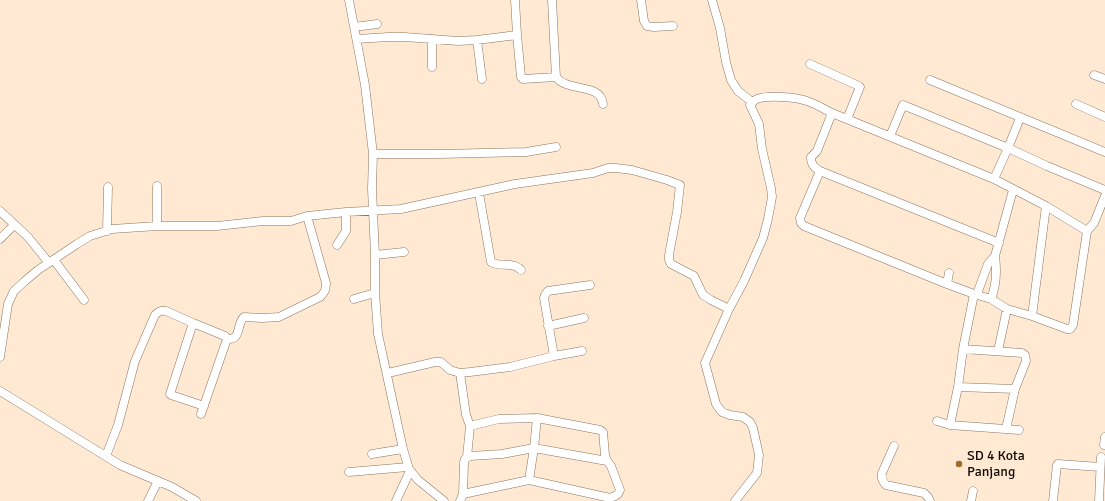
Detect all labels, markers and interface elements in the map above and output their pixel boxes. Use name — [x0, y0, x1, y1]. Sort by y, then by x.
place label: SD 4 Kota Panjang — [967, 448, 1025, 480]
marker: SD 4 Kota Panjang — [954, 459, 964, 469]

